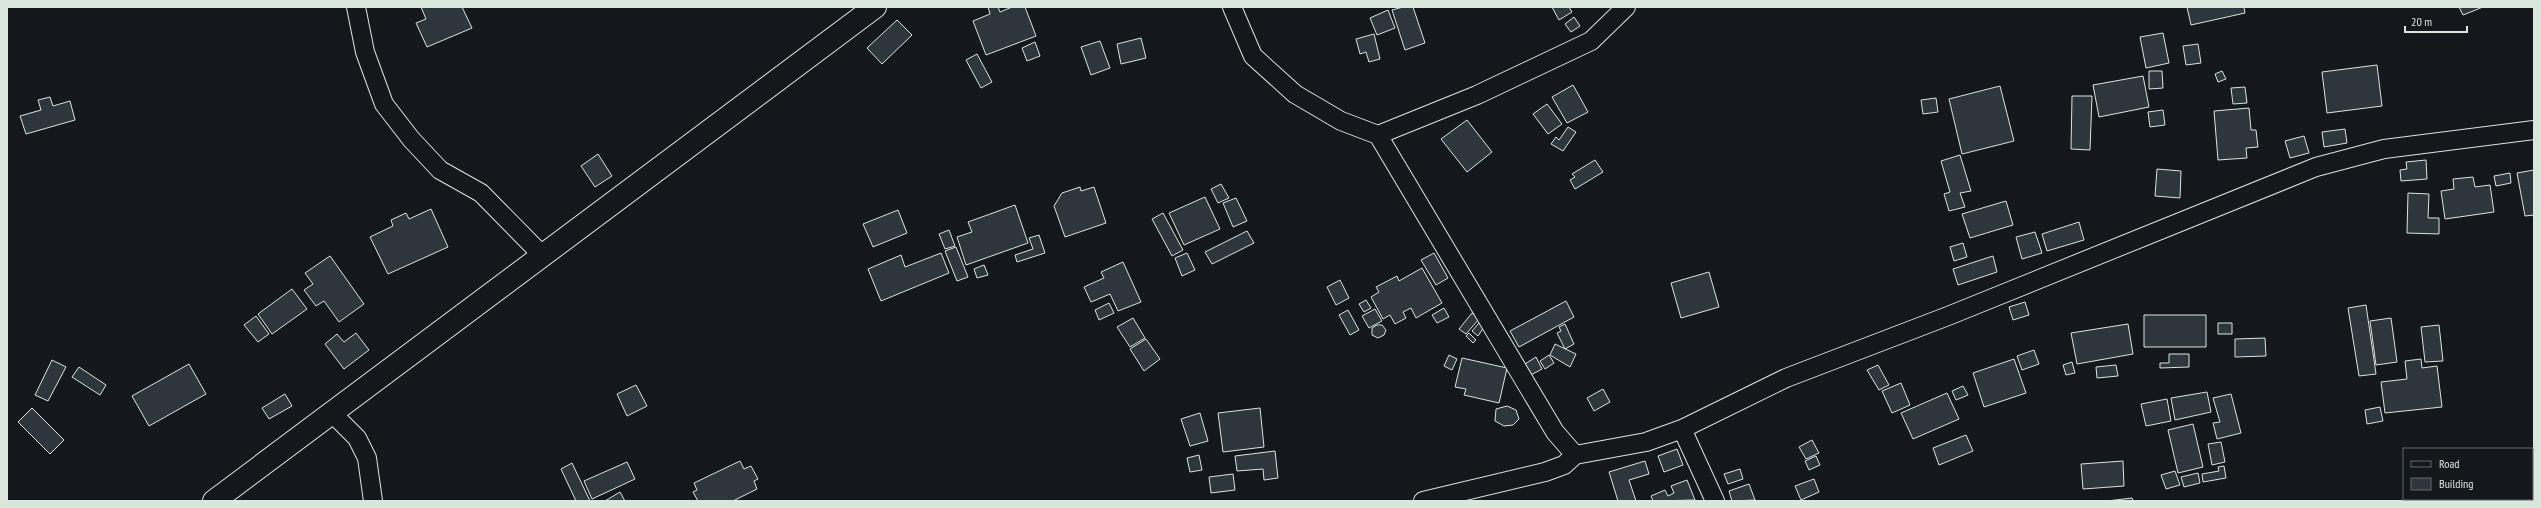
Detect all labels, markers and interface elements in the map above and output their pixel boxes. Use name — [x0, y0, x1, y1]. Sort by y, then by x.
scale bar — [2405, 8, 2467, 34]
text: 20 m — [2411, 14, 2432, 29]
legend — [2403, 448, 2533, 500]
text: Road — [2439, 456, 2459, 471]
text: Building — [2439, 476, 2474, 491]

